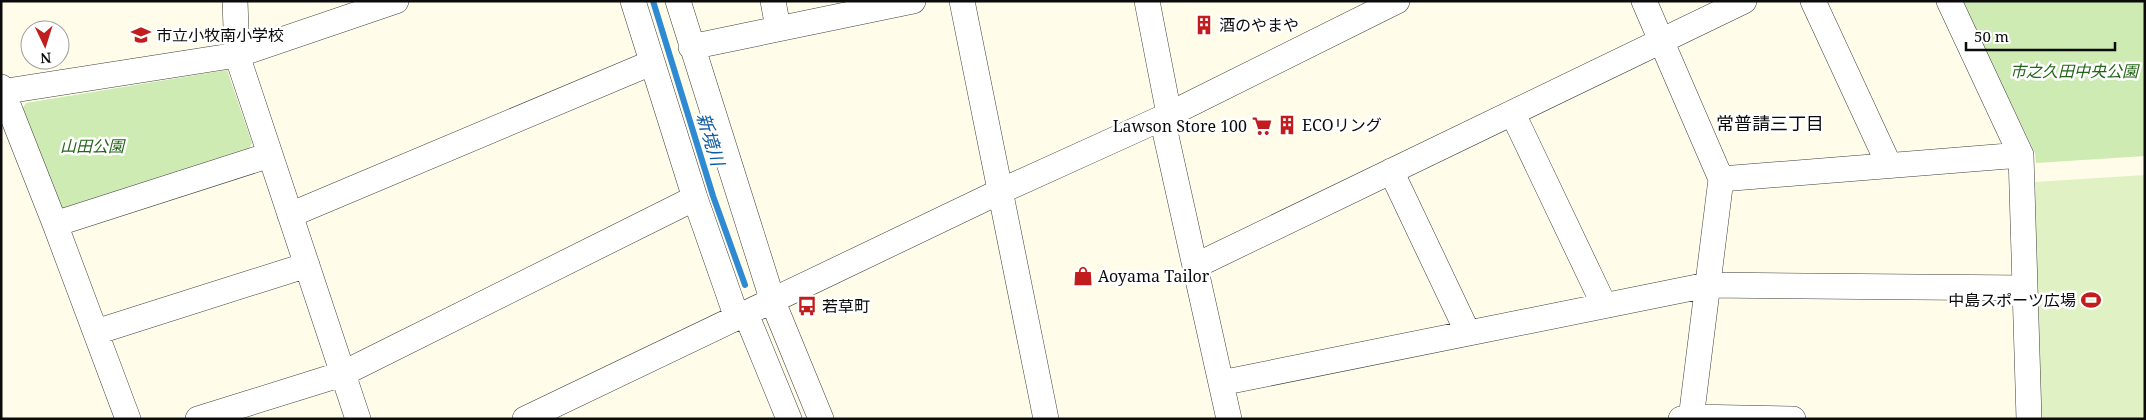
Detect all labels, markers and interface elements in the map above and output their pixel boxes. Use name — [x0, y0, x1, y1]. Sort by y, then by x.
building icon: 酒のやまや — [1193, 14, 1215, 36]
place label: 酒のやまや — [1219, 14, 1299, 36]
north arrow — [20, 20, 70, 70]
scale bar — [1966, 20, 2115, 52]
school or university icon: 市立小牧南小学校 — [130, 24, 152, 46]
place label: 市立小牧南小学校 — [156, 24, 284, 46]
text: 50 m — [1974, 26, 2009, 46]
text: N — [40, 49, 52, 68]
park label: 市之久田中央公園 — [2010, 60, 2140, 82]
water label: 新境川 — [692, 110, 731, 170]
district label: 常普請三丁目 — [1716, 111, 1824, 135]
building icon: ECOリング — [1276, 114, 1298, 136]
place label: ECOリング — [1302, 114, 1382, 136]
place label: Lawson Store 100 — [1113, 115, 1247, 137]
supermarket icon: Lawson Store 100 — [1251, 115, 1273, 137]
park label: 山田公園 — [60, 135, 126, 157]
shop icon: Aoyama Tailor — [1072, 265, 1094, 287]
place label: Aoyama Tailor — [1098, 265, 1210, 287]
place label: 中島スポーツ広場 — [1948, 289, 2076, 311]
sports icon: 中島スポーツ広場 — [2080, 289, 2102, 311]
bus stop icon: 若草町 — [796, 295, 818, 317]
place label: 若草町 — [822, 295, 870, 317]

